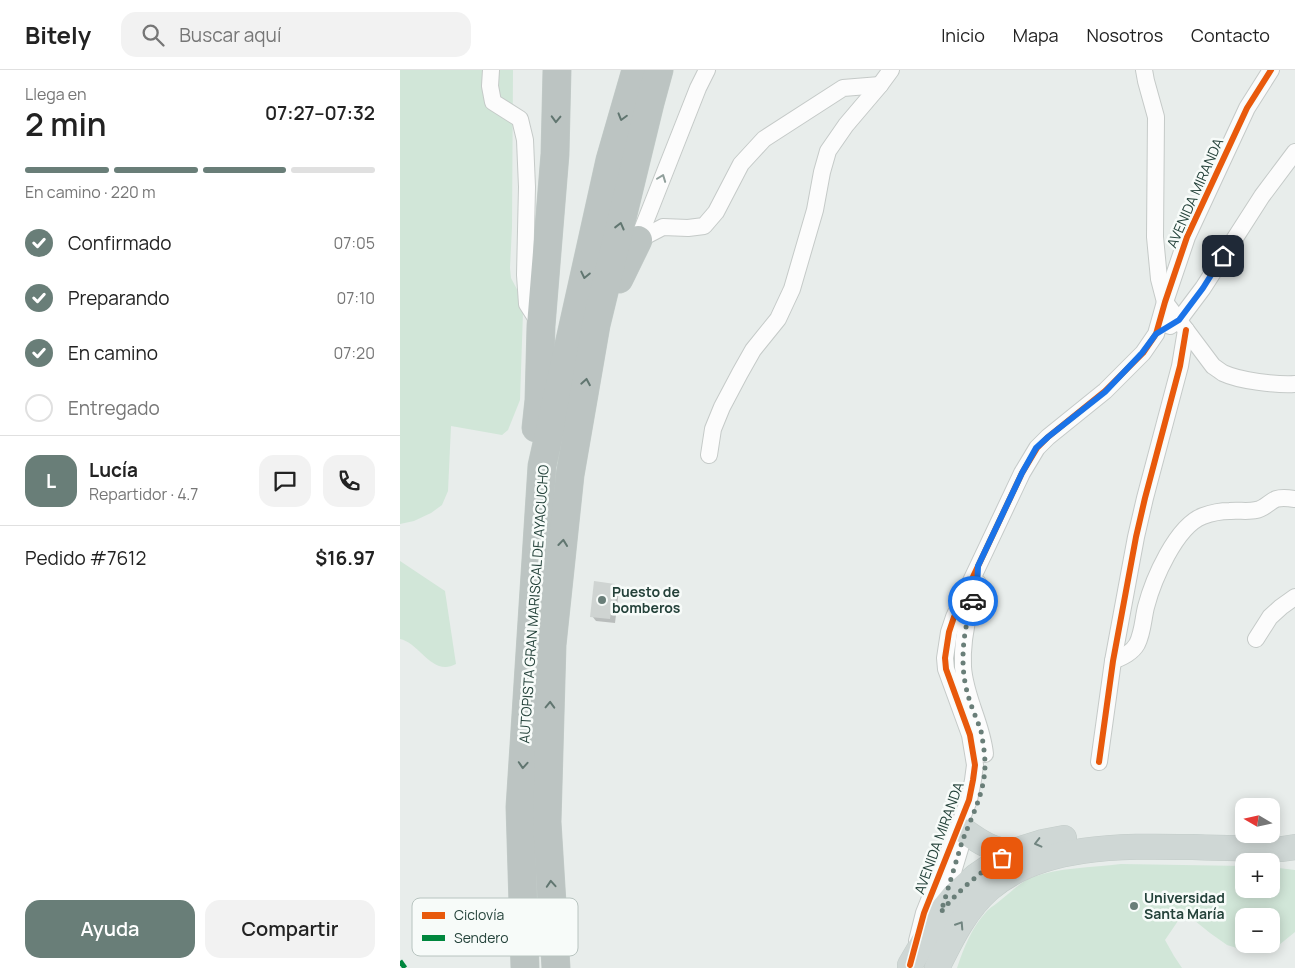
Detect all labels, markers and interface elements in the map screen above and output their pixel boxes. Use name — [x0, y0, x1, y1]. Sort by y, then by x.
search box — [121, 12, 471, 57]
text: Bitely — [25, 18, 91, 51]
icon: search — [139, 21, 167, 49]
text: Buscar aquí — [179, 22, 281, 48]
text: Inicio — [941, 23, 985, 47]
text: Mapa — [1013, 23, 1059, 47]
text: Nosotros — [1087, 23, 1163, 47]
text: Contacto — [1191, 23, 1270, 47]
text: Llega en — [25, 83, 86, 105]
text: 07:27–07:32 — [265, 100, 375, 126]
text: 2 min — [25, 102, 107, 146]
one-way arrow — [618, 112, 628, 120]
one-way arrow — [551, 115, 561, 123]
street label: AVENIDA MIRANDA — [1162, 135, 1227, 251]
one-way arrow — [656, 174, 666, 183]
text: En camino · 220 m — [25, 181, 156, 203]
one-way arrow — [614, 222, 625, 231]
icon: check — [25, 229, 53, 257]
text: Confirmado — [68, 230, 172, 256]
text: 07:05 — [333, 232, 375, 254]
pin — [1202, 235, 1244, 277]
icon: home — [1209, 242, 1237, 270]
one-way arrow — [580, 270, 591, 279]
icon: check — [25, 284, 53, 312]
text: Preparando — [68, 285, 170, 311]
text: 07:10 — [336, 287, 375, 309]
icon: check — [25, 339, 53, 367]
text: En camino — [68, 340, 158, 366]
text: 07:20 — [334, 342, 375, 364]
one-way arrow — [581, 378, 591, 386]
text: Entregado — [68, 395, 160, 421]
button: chat — [259, 455, 311, 507]
button: phone — [323, 455, 375, 507]
text: Lucía — [89, 457, 138, 483]
street label: AUTOPISTA GRAN MARISCAL DE AYACUCHO — [514, 464, 553, 744]
text: L — [46, 468, 56, 494]
text: Repartidor · 4.7 — [89, 483, 198, 505]
one-way arrow — [557, 538, 568, 546]
text: Pedido #7612 — [25, 545, 146, 571]
text: $16.97 — [315, 545, 375, 571]
courier — [948, 576, 998, 626]
place label: Puesto de bomberos — [612, 582, 681, 617]
icon: car — [959, 587, 987, 615]
marker: Puesto de bomberos — [596, 594, 608, 606]
one-way arrow — [545, 700, 556, 708]
one-way arrow — [518, 761, 529, 769]
street label: AVENIDA MIRANDA — [909, 779, 968, 897]
north arrow — [1235, 798, 1280, 842]
map controls — [1235, 798, 1280, 953]
pin — [981, 837, 1023, 879]
one-way arrow — [1035, 838, 1043, 848]
icon: bag — [988, 844, 1016, 872]
button: + — [1235, 853, 1280, 898]
one-way arrow — [545, 880, 556, 888]
place label: Universidad Santa María — [1144, 888, 1225, 923]
legend — [412, 898, 578, 956]
button: Ayuda — [25, 900, 195, 958]
button: Compartir — [205, 900, 375, 958]
marker: Universidad Santa María — [1128, 900, 1140, 912]
text: Ciclovía — [454, 905, 504, 924]
button: − — [1235, 908, 1280, 953]
one-way arrow — [954, 922, 963, 931]
text: Sendero — [454, 928, 509, 947]

